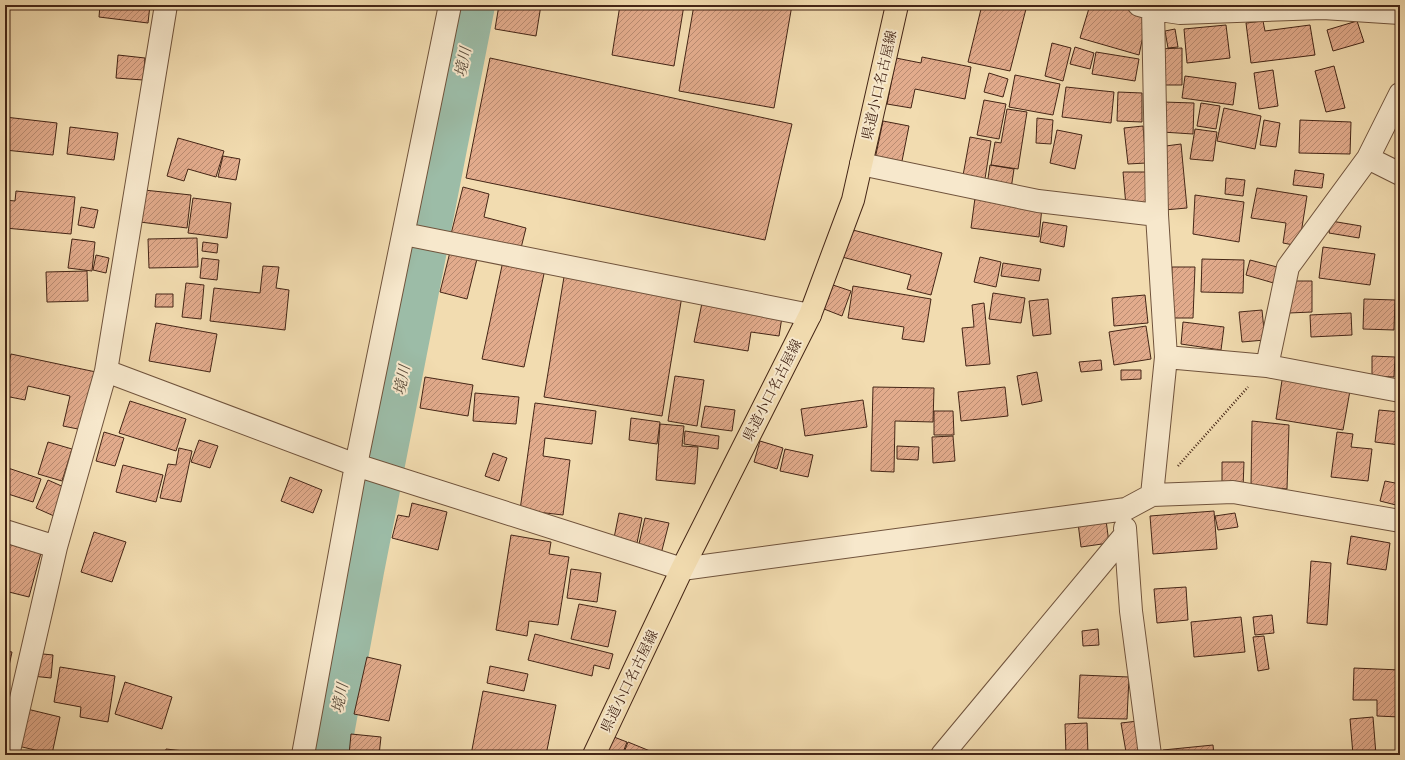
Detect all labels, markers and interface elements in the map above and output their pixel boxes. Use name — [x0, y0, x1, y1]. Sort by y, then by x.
street label: 県道小口名古屋線 — [859, 29, 901, 142]
water label: 境川 — [451, 44, 476, 79]
street label: 県道小口名古屋線 — [739, 336, 806, 444]
water label: 境川 — [390, 362, 415, 397]
street label: 県道小口名古屋線 — [597, 627, 663, 736]
water label: 境川 — [328, 680, 353, 715]

